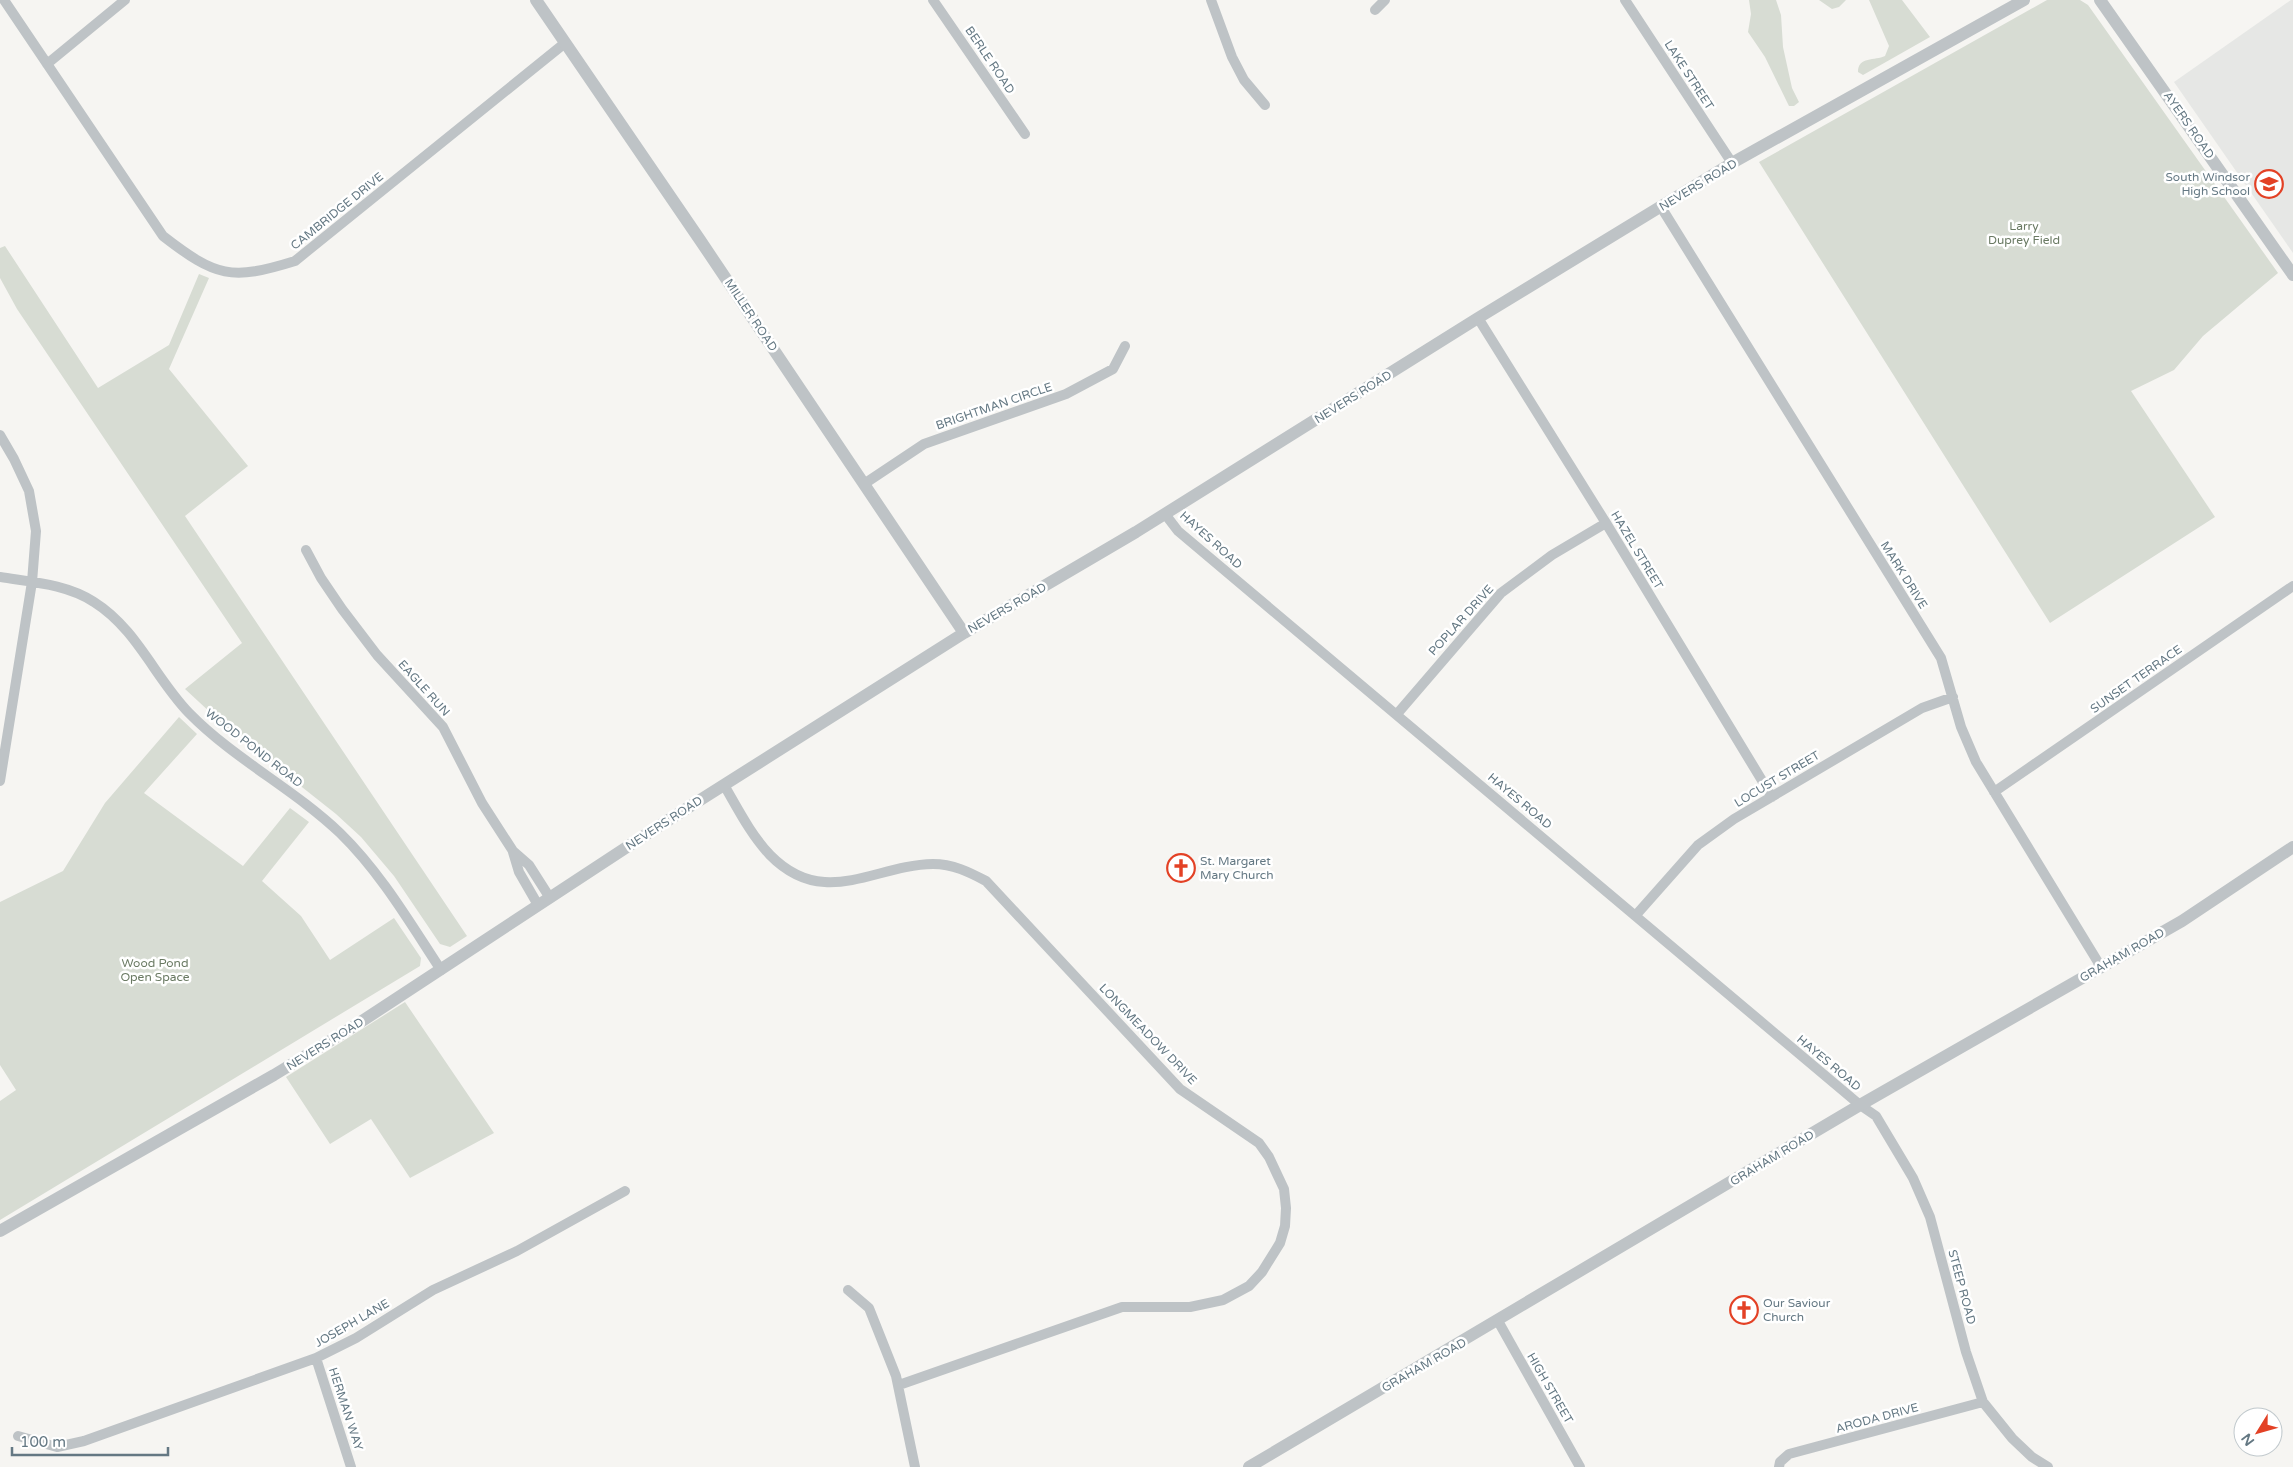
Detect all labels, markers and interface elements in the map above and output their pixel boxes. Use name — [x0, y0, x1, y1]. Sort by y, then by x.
street label: BERLE ROAD — [962, 24, 1018, 96]
street label: LAKE STREET — [1661, 38, 1717, 113]
street label: AYERS ROAD — [2161, 89, 2217, 161]
street label: NEVERS ROAD — [1657, 156, 1739, 214]
street label: CAMBRIDGE DRIVE — [288, 169, 386, 253]
school or university icon: South Windsor High School — [2254, 169, 2284, 199]
place label: South Windsor High School — [2165, 170, 2250, 198]
park label: Larry Duprey Field — [1988, 219, 2060, 247]
street label: MILLER ROAD — [722, 276, 780, 354]
street label: NEVERS ROAD — [1312, 368, 1394, 426]
street label: BRIGHTMAN CIRCLE — [934, 379, 1054, 433]
street label: HAYES ROAD — [1177, 508, 1245, 572]
street label: HAZEL STREET — [1608, 508, 1666, 592]
street label: MARK DRIVE — [1878, 539, 1931, 612]
street label: NEVERS ROAD — [965, 580, 1049, 636]
street label: POPLAR DRIVE — [1426, 582, 1497, 658]
street label: SUNSET TERRACE — [2088, 642, 2185, 716]
street label: EAGLE RUN — [395, 657, 453, 719]
street label: WOOD POND ROAD — [203, 706, 305, 790]
street label: LOCUST STREET — [1732, 748, 1823, 810]
street label: HAYES ROAD — [1485, 770, 1555, 832]
street label: NEVERS ROAD — [623, 793, 705, 853]
church icon: St. Margaret Mary Church — [1166, 853, 1196, 883]
place label: St. Margaret Mary Church — [1200, 854, 1274, 882]
street label: GRAHAM ROAD — [2077, 925, 2167, 985]
park label: Wood Pond Open Space — [120, 956, 190, 984]
street label: LONGMEADOW DRIVE — [1096, 981, 1200, 1088]
street label: NEVERS ROAD — [284, 1015, 366, 1073]
street label: HAYES ROAD — [1794, 1032, 1864, 1094]
street label: GRAHAM ROAD — [1728, 1127, 1816, 1189]
street label: STEEP ROAD — [1945, 1248, 1979, 1326]
church icon: Our Saviour Church — [1729, 1295, 1759, 1325]
street label: JOSEPH LANE — [312, 1296, 392, 1350]
place label: Our Saviour Church — [1763, 1296, 1831, 1324]
street label: GRAHAM ROAD — [1379, 1335, 1469, 1395]
street label: HIGH STREET — [1524, 1350, 1576, 1426]
street label: HERMAN WAY — [326, 1366, 366, 1453]
street label: ARODA DRIVE — [1834, 1400, 1920, 1436]
north arrow — [2233, 1407, 2283, 1457]
scale bar — [12, 1424, 169, 1456]
text: N — [2238, 1430, 2258, 1449]
text: 100 m — [20, 1433, 66, 1451]

